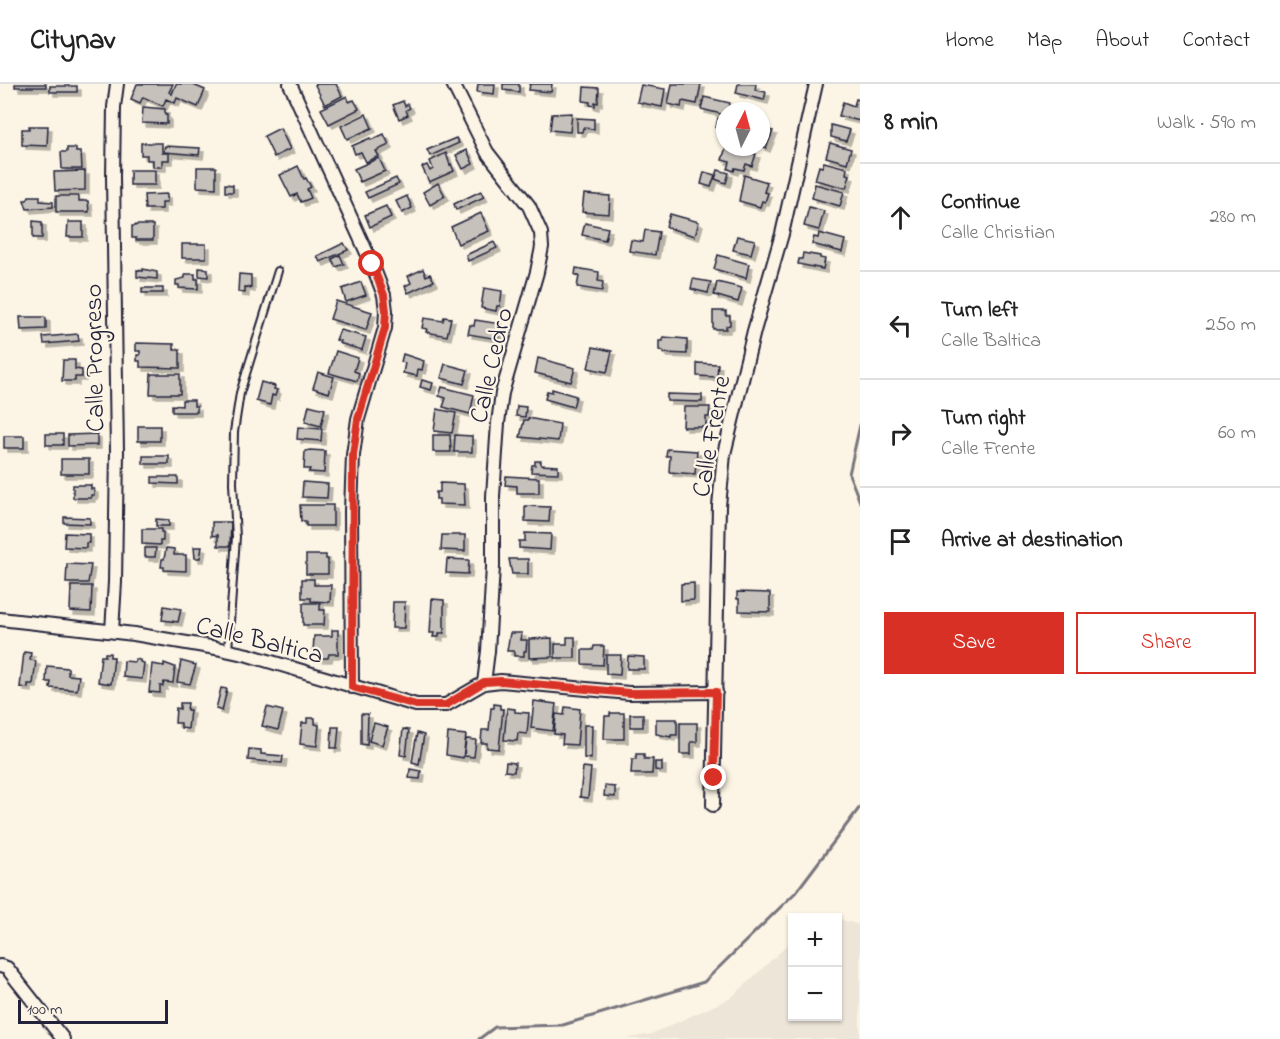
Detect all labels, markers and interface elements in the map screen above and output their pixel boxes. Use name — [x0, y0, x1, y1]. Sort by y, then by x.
text: Citynav — [30, 21, 115, 62]
text: Home — [945, 26, 994, 56]
text: Map — [1027, 26, 1062, 56]
text: About — [1095, 26, 1149, 56]
text: Contact — [1182, 26, 1250, 56]
north arrow — [716, 102, 770, 156]
text: 8 min — [884, 104, 938, 142]
text: Walk · 590 m — [1157, 109, 1256, 138]
text: Continue — [941, 187, 1020, 219]
icon: ahead — [884, 201, 917, 234]
text: 280 m — [1209, 203, 1256, 232]
text: Calle Christian — [941, 219, 1055, 248]
route start — [358, 250, 384, 276]
street label: Calle Progreso — [76, 283, 116, 432]
text: Turn left — [941, 295, 1018, 327]
street label: Calle Cedro — [461, 304, 525, 427]
icon: left — [884, 309, 917, 342]
text: 250 m — [1205, 311, 1256, 340]
text: Calle Baltica — [941, 327, 1041, 356]
street label: Calle Frente — [684, 372, 742, 500]
text: Turn right — [941, 403, 1026, 435]
icon: right — [884, 417, 917, 450]
text: 60 m — [1218, 419, 1256, 448]
text: Calle Frente — [941, 435, 1036, 464]
icon: arrive — [884, 525, 917, 558]
text: Arrive at destination — [941, 525, 1123, 557]
street label: Calle Baltica — [192, 608, 327, 676]
button: Save — [884, 612, 1064, 674]
button: Share — [1076, 612, 1256, 674]
route end — [700, 764, 726, 790]
map controls — [788, 913, 842, 1021]
button: + — [788, 913, 842, 967]
button: − — [788, 967, 842, 1021]
scale bar — [18, 997, 168, 1024]
text: 100 m — [27, 998, 62, 1022]

